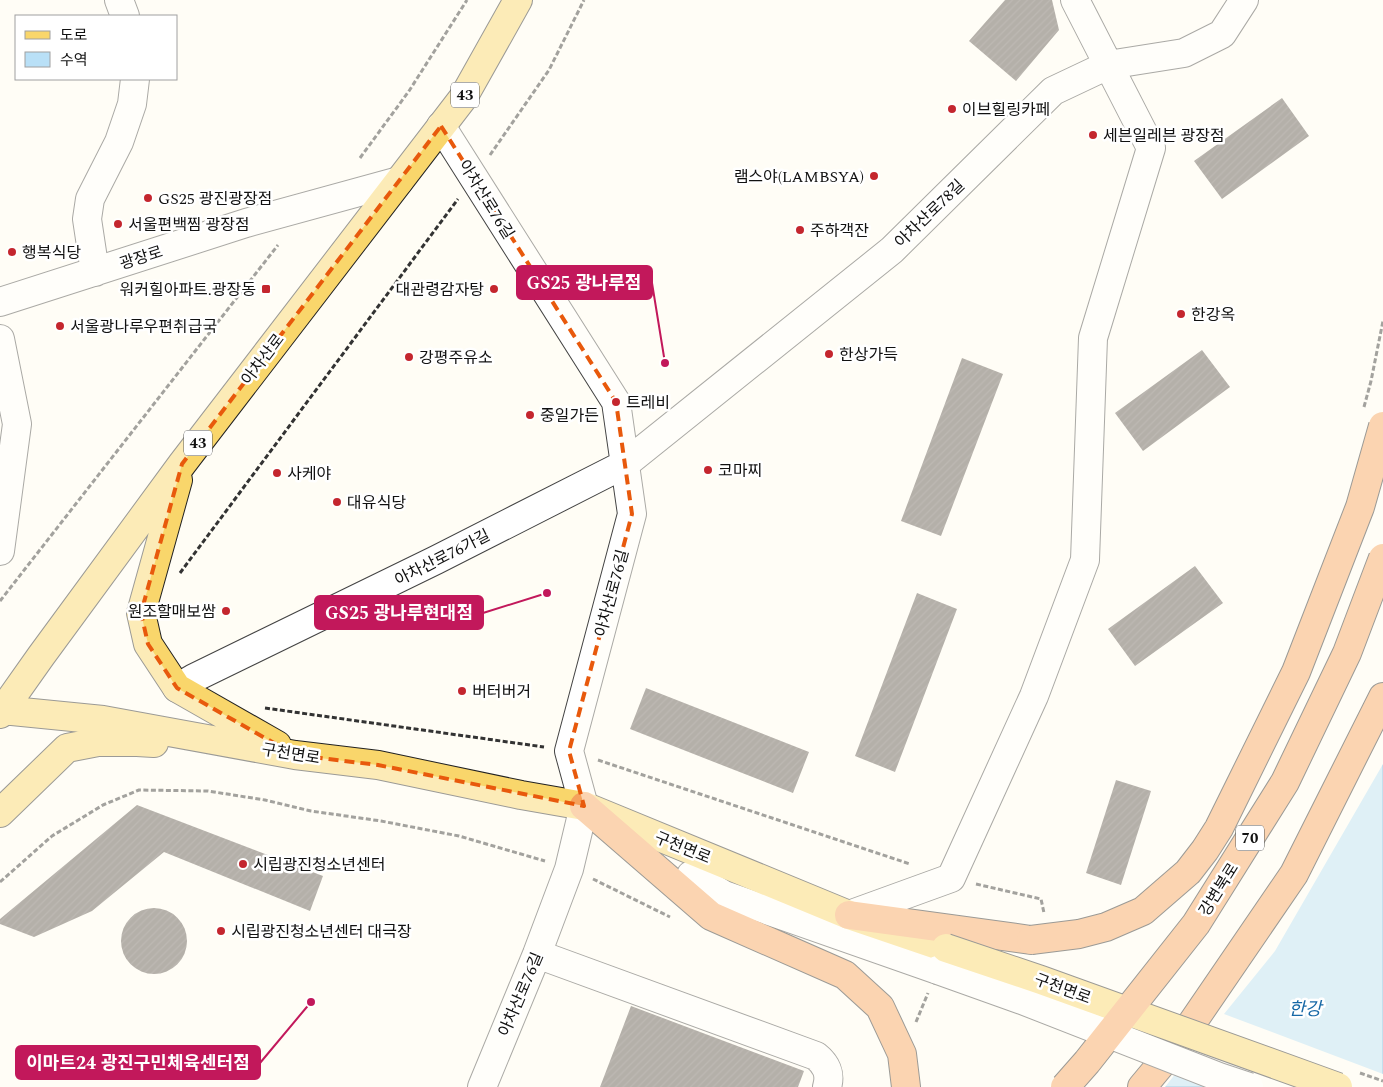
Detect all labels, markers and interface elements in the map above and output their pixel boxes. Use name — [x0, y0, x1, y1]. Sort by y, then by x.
legend — [15, 15, 178, 80]
text: 도로 — [60, 24, 88, 47]
text: 수역 — [60, 49, 88, 72]
road number: 43 — [451, 82, 479, 108]
place label: 이브힐링카페 — [962, 98, 1050, 122]
marker: 이브힐링카페 — [946, 103, 958, 115]
place label: 세븐일레븐 광장점 — [1103, 124, 1225, 148]
marker: 세븐일레븐 광장점 — [1087, 129, 1099, 141]
street label: 아차산로76길 — [452, 155, 520, 244]
place label: 램스야(LAMBSYA) — [734, 165, 864, 189]
marker: 램스야(LAMBSYA) — [868, 170, 880, 182]
street label: 아차산로78길 — [889, 174, 970, 253]
place label: GS25 광진광장점 — [158, 187, 272, 211]
marker: GS25 광진광장점 — [142, 192, 154, 204]
place label: 서울편백찜 광장점 — [128, 213, 250, 237]
marker: 서울편백찜 광장점 — [112, 218, 124, 230]
place label: 주하객잔 — [810, 219, 869, 243]
marker: 주하객잔 — [794, 224, 806, 236]
street label: 광장로 — [117, 240, 166, 276]
place label: 행복식당 — [22, 241, 81, 265]
marker: 행복식당 — [6, 246, 18, 258]
callout: GS25 광나루점 — [517, 266, 652, 299]
text: GS25 광나루점 — [527, 270, 641, 297]
place label: 워커힐아파트.광장동 — [120, 278, 256, 302]
place label: 대관령감자탕 — [396, 278, 484, 302]
marker: 워커힐아파트.광장동 — [260, 283, 272, 295]
marker: 대관령감자탕 — [488, 283, 500, 295]
place label: 한강옥 — [1191, 303, 1235, 327]
marker: 한강옥 — [1175, 308, 1187, 320]
place label: 서울광나루우편취급국 — [70, 315, 217, 339]
marker: 서울광나루우편취급국 — [54, 320, 66, 332]
street label: 아차산로 — [235, 329, 290, 390]
place label: 한상가득 — [839, 343, 898, 367]
place label: 강평주유소 — [419, 346, 493, 370]
marker: 한상가득 — [823, 348, 835, 360]
marker: 강평주유소 — [403, 351, 415, 363]
place label: 트레비 — [626, 391, 670, 415]
marker: 트레비 — [610, 396, 622, 408]
place label: 중일가든 — [540, 404, 599, 428]
marker: 중일가든 — [524, 409, 536, 421]
road number: 43 — [184, 430, 212, 456]
place label: 코마찌 — [718, 459, 762, 483]
place label: 사케야 — [287, 462, 331, 486]
marker: 코마찌 — [702, 464, 714, 476]
marker: 사케야 — [271, 467, 283, 479]
place label: 대유식당 — [347, 491, 406, 515]
marker: 대유식당 — [331, 496, 343, 508]
street label: 아차산로76가길 — [391, 524, 494, 592]
street label: 아차산로76길 — [589, 547, 635, 640]
callout: GS25 광나루현대점 — [315, 596, 483, 629]
place label: 원조할매보쌈 — [128, 600, 216, 624]
text: GS25 광나루현대점 — [325, 600, 473, 627]
marker: 원조할매보쌈 — [220, 605, 232, 617]
place label: 버터버거 — [472, 680, 531, 704]
marker: 버터버거 — [456, 685, 468, 697]
street label: 구천면로 — [260, 738, 322, 770]
street label: 구천면로 — [651, 826, 715, 870]
road number: 70 — [1236, 826, 1264, 850]
place label: 시립광진청소년센터 — [253, 853, 385, 877]
marker: 시립광진청소년센터 — [237, 858, 249, 870]
street label: 강변북로 — [1193, 858, 1245, 921]
place label: 시립광진청소년센터 대극장 — [231, 920, 412, 944]
marker: 시립광진청소년센터 대극장 — [215, 925, 227, 937]
street label: 아차산로76길 — [492, 948, 549, 1040]
street label: 구천면로 — [1031, 968, 1095, 1010]
water label: 한강 — [1288, 996, 1324, 1023]
callout: 이마트24 광진구민체육센터점 — [16, 1046, 260, 1079]
text: 이마트24 광진구민체육센터점 — [26, 1050, 250, 1077]

